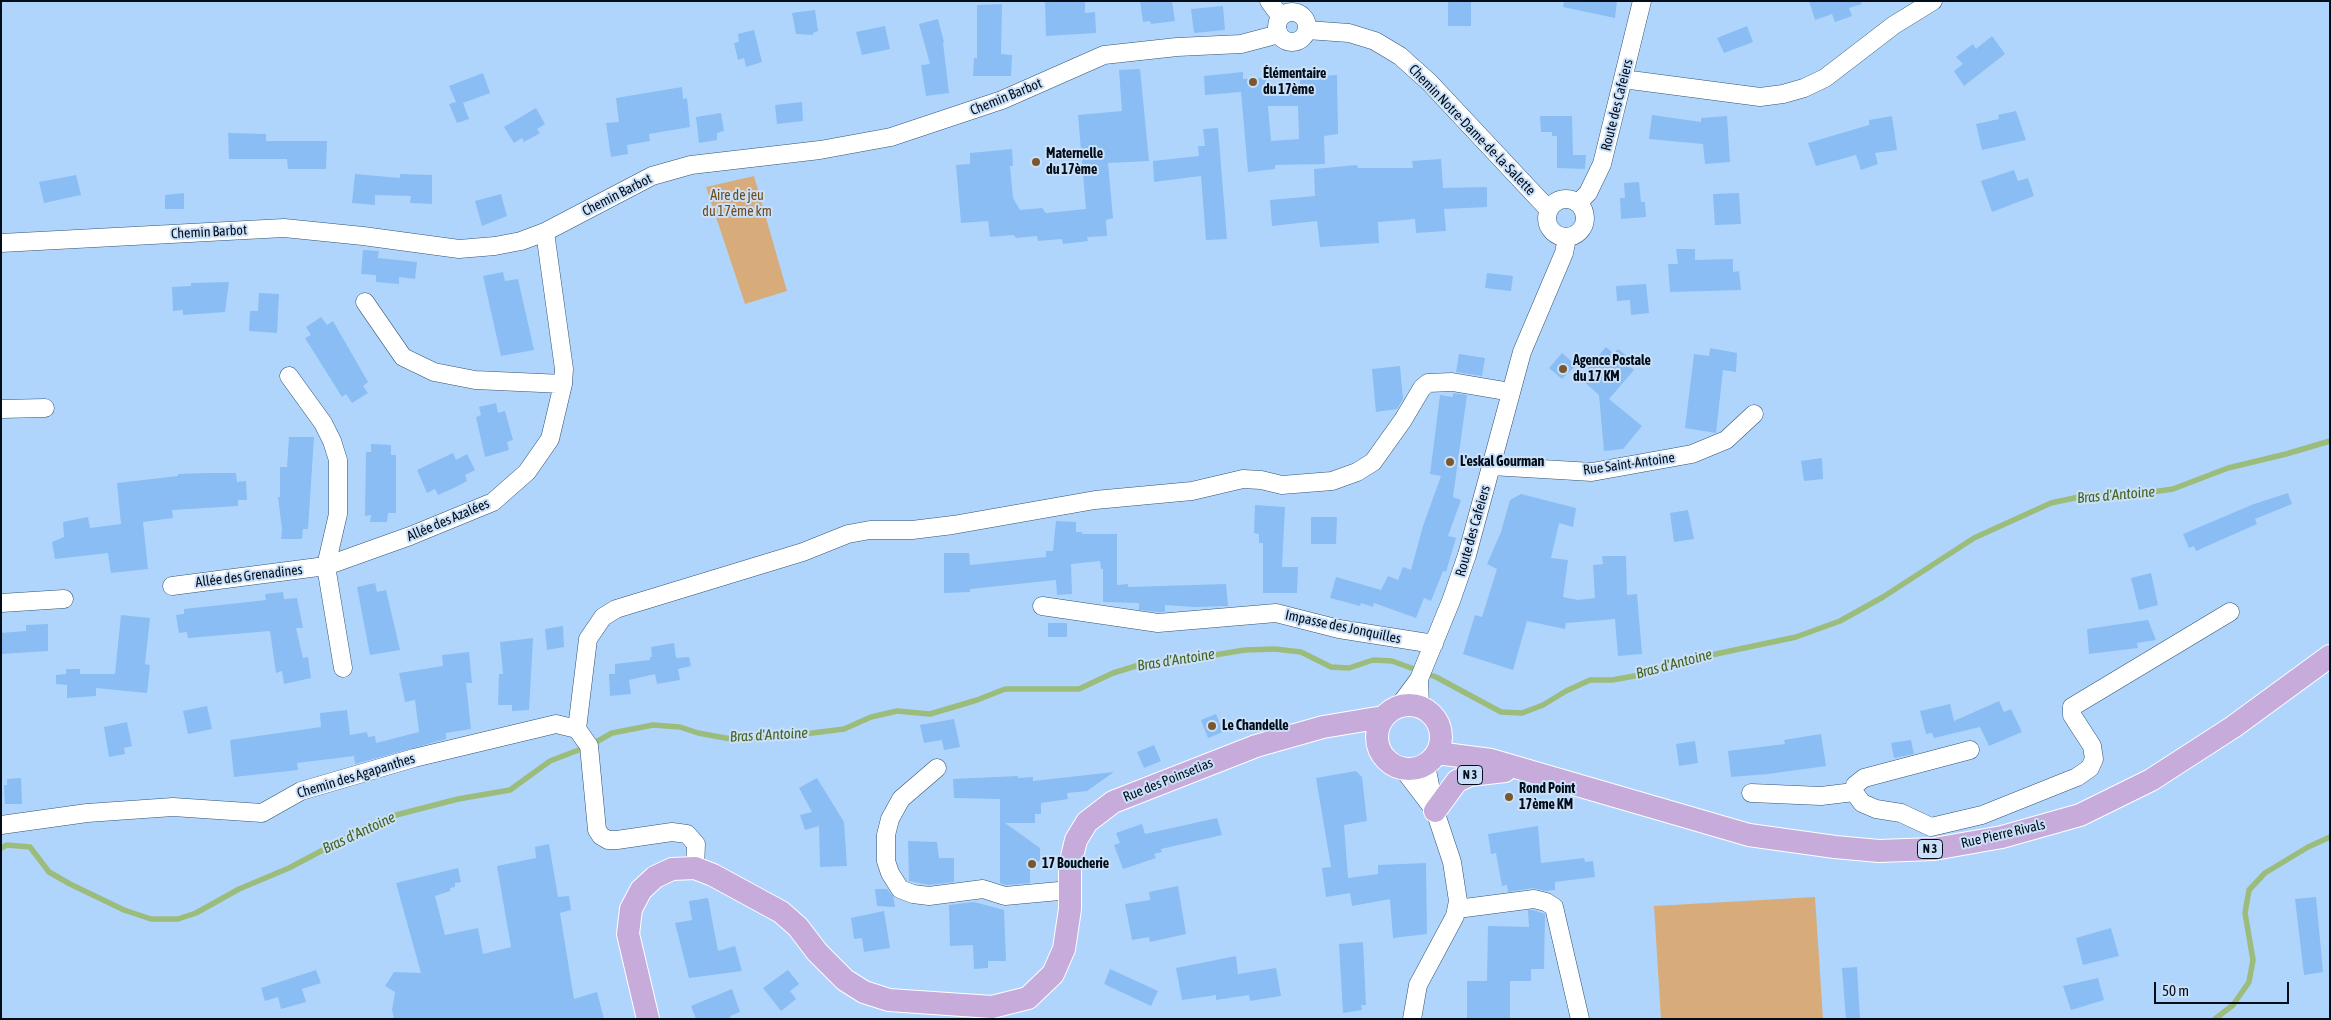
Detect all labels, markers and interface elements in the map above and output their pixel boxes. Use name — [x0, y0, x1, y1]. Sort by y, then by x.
street label: Route des Cafeiers — [1597, 57, 1637, 153]
street label: Chemin Notre-Dame-de-la-Salette — [1405, 61, 1539, 199]
place label: Élémentaire du 17ème — [1263, 66, 1326, 98]
street label: Chemin Barbot — [968, 75, 1044, 119]
marker: Élémentaire du 17ème — [1247, 76, 1259, 88]
place label: Maternelle du 17ème — [1046, 146, 1103, 178]
marker: Maternelle du 17ème — [1030, 156, 1042, 168]
street label: Chemin Barbot — [579, 170, 655, 220]
park label: Aire de jeu du 17ème km — [702, 188, 772, 220]
street label: Chemin Barbot — [171, 222, 247, 242]
place label: Agence Postale du 17 KM — [1573, 353, 1651, 386]
marker: Agence Postale du 17 KM — [1557, 363, 1569, 375]
street label: Rue Saint-Antoine — [1582, 449, 1676, 479]
place label: L'eskal Gourman — [1460, 454, 1544, 470]
marker: L'eskal Gourman — [1444, 456, 1456, 468]
street label: Route des Cafeiers — [1452, 483, 1494, 579]
water label: Bras d'Antoine — [2076, 483, 2156, 507]
street label: Allée des Azalées — [404, 495, 492, 545]
street label: Allée des Grenadines — [195, 561, 303, 591]
street label: Impasse des Jonquilles — [1284, 607, 1402, 647]
water label: Bras d'Antoine — [1136, 645, 1216, 675]
water label: Bras d'Antoine — [1634, 645, 1714, 683]
place label: Le Chandelle — [1222, 718, 1289, 734]
marker: Le Chandelle — [1206, 720, 1218, 732]
water label: Bras d'Antoine — [729, 724, 809, 746]
street label: Chemin des Agapanthes — [295, 750, 417, 802]
street label: Rue des Poinsetias — [1121, 754, 1215, 806]
road number: N 3 — [1458, 766, 1482, 784]
place label: Rond Point 17ème KM — [1519, 781, 1575, 814]
marker: Rond Point 17ème KM — [1503, 791, 1515, 803]
water label: Bras d'Antoine — [320, 808, 398, 858]
street label: Rue Pierre Rivals — [1959, 816, 2047, 852]
road number: N 3 — [1918, 840, 1942, 859]
place label: 17 Boucherie — [1042, 856, 1109, 872]
marker: 17 Boucherie — [1026, 858, 1038, 870]
scale bar — [2156, 972, 2291, 1004]
text: 50 m — [2162, 982, 2189, 999]

